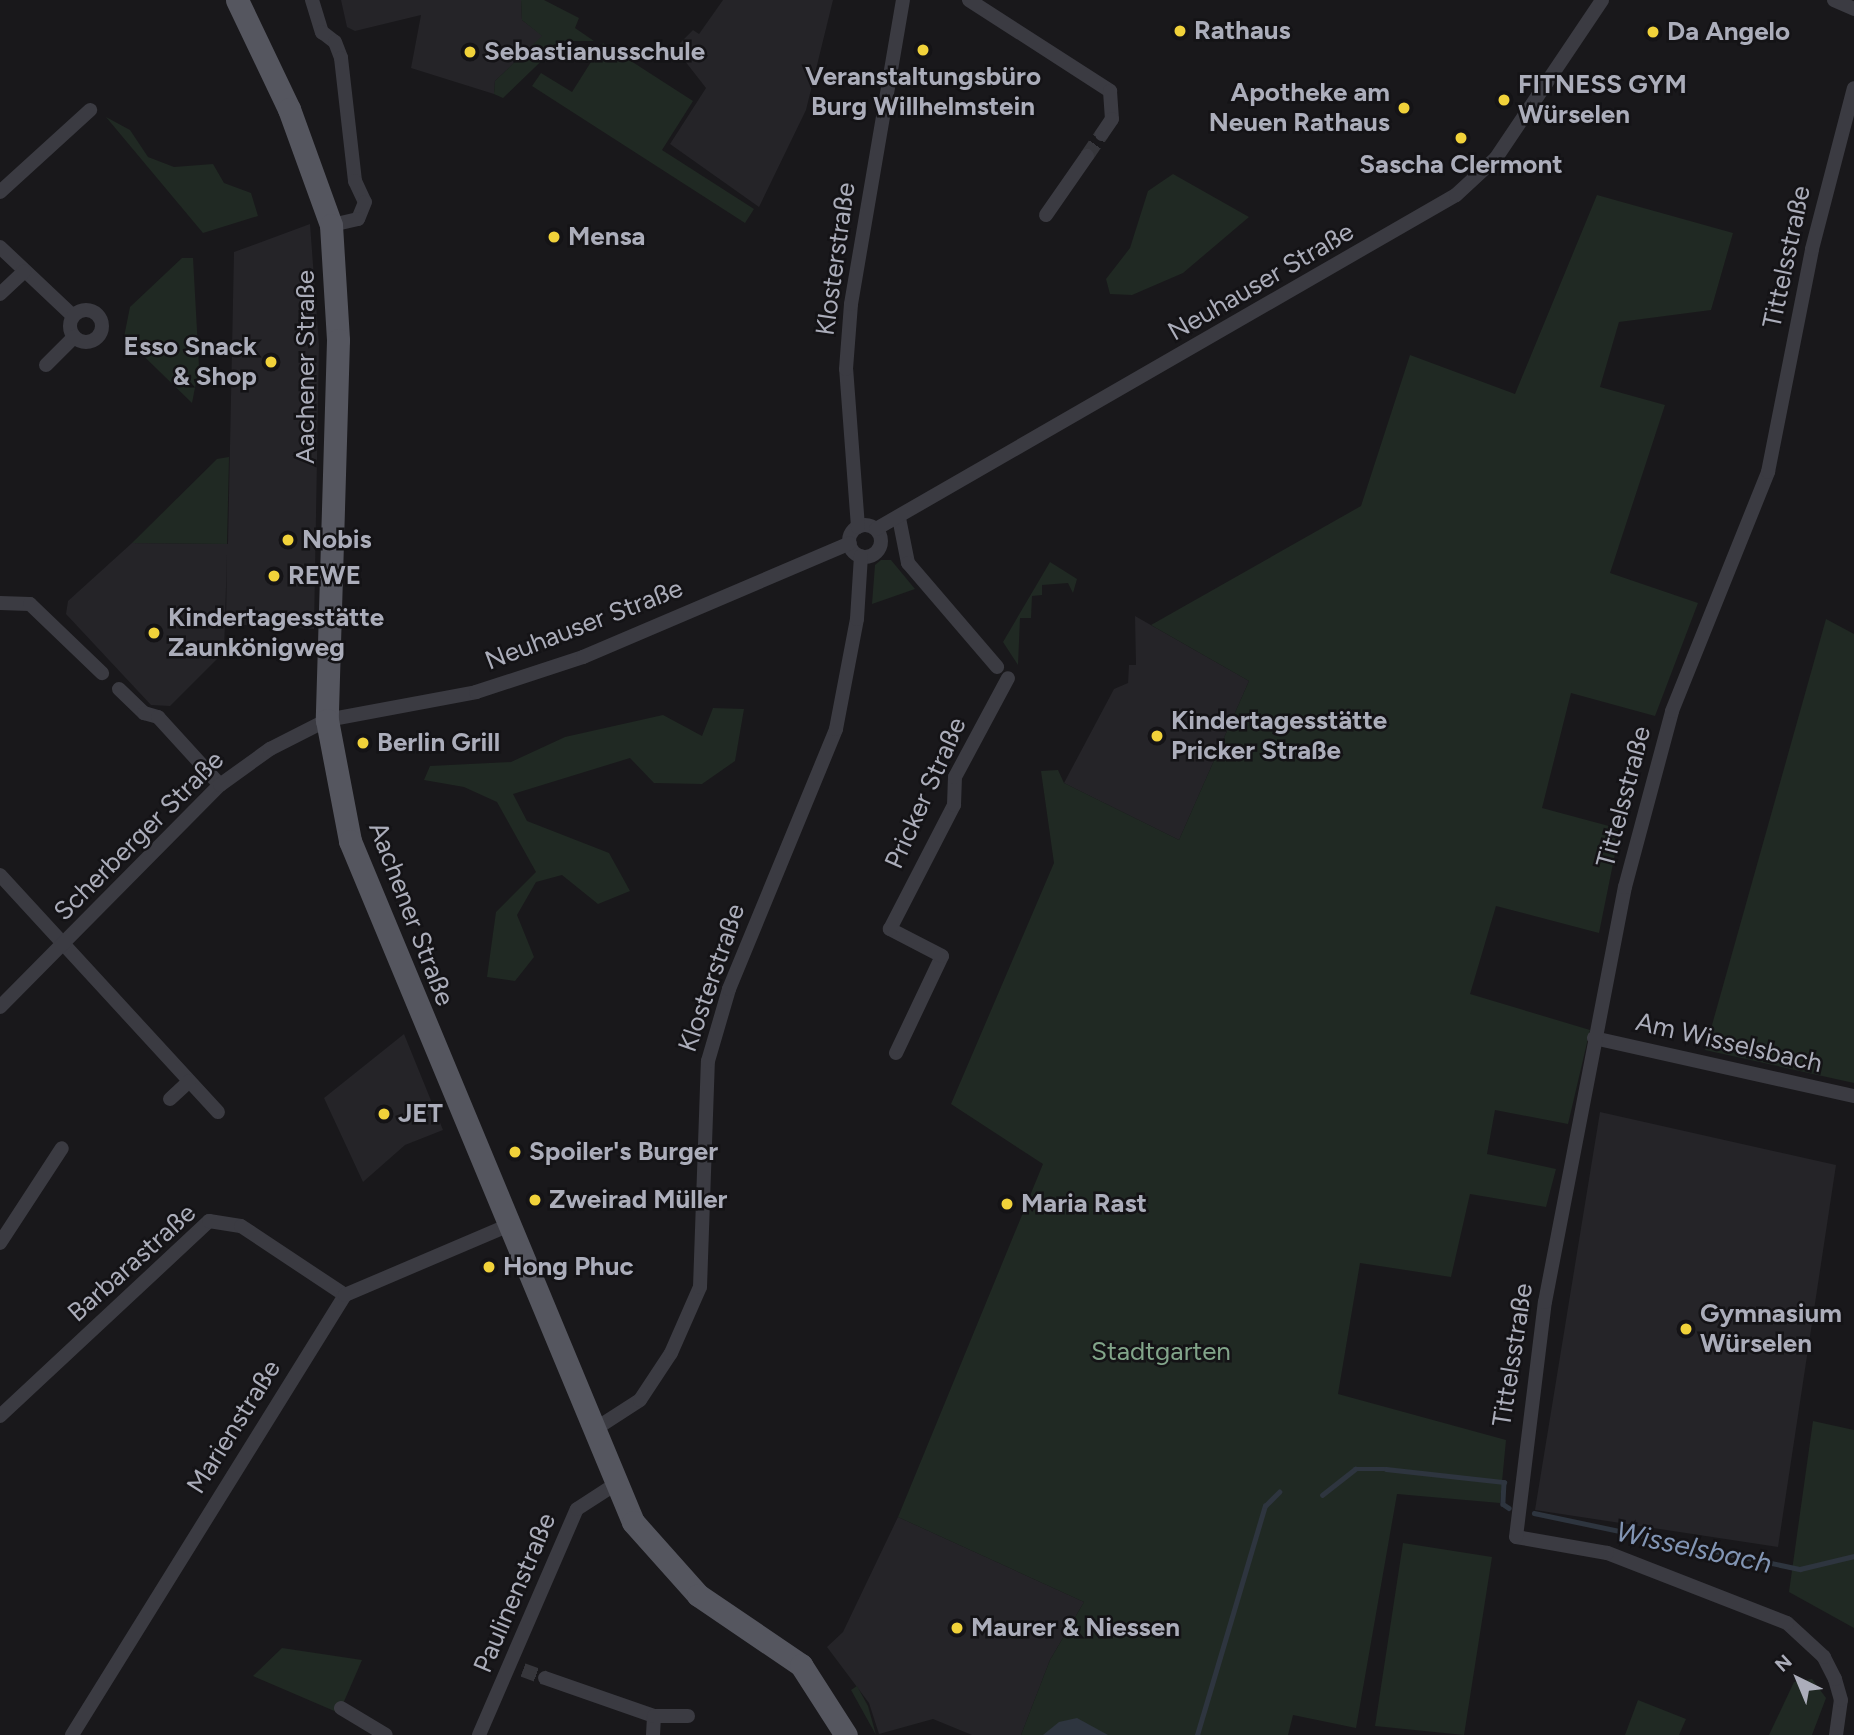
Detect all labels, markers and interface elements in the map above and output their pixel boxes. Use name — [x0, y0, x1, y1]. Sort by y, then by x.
place label: Rathaus — [1194, 15, 1291, 47]
place label: Da Angelo — [1667, 16, 1790, 48]
marker: Rathaus — [1172, 23, 1188, 39]
marker: Da Angelo — [1645, 24, 1661, 40]
place label: Sebastianusschule — [484, 36, 705, 68]
marker: Veranstaltungsbüro Burg Willhelmstein — [915, 42, 931, 58]
marker: Sebastianusschule — [462, 44, 478, 60]
place label: Veranstaltungsbüro Burg Willhelmstein — [805, 61, 1041, 122]
place label: FITNESS GYM Würselen — [1518, 69, 1687, 130]
place label: Apotheke am Neuen Rathaus — [1209, 77, 1390, 138]
marker: FITNESS GYM Würselen — [1496, 92, 1512, 108]
marker: Apotheke am Neuen Rathaus — [1396, 100, 1412, 116]
marker: Sascha Clermont — [1453, 130, 1469, 146]
place label: Sascha Clermont — [1359, 149, 1563, 181]
street label: Klosterstraße — [810, 180, 862, 338]
street label: Tittelsstraße — [1757, 183, 1817, 331]
street label: Neuhauser Straße — [1163, 216, 1359, 348]
place label: Mensa — [568, 221, 645, 253]
marker: Mensa — [546, 229, 562, 245]
street label: Aachener Straße — [290, 270, 322, 464]
place label: Esso Snack & Shop — [124, 331, 257, 392]
marker: Esso Snack & Shop — [263, 354, 279, 370]
place label: Nobis — [302, 524, 372, 556]
marker: Nobis — [280, 532, 296, 548]
place label: REWE — [288, 560, 361, 592]
marker: REWE — [266, 568, 282, 584]
street label: Neuhauser Straße — [481, 573, 687, 677]
place label: Kindertagesstätte Zaunkönigweg — [168, 602, 384, 664]
marker: Kindertagesstätte Zaunkönigweg — [146, 625, 162, 641]
place label: Kindertagesstätte Pricker Straße — [1171, 705, 1387, 766]
street label: Pricker Straße — [879, 713, 973, 873]
street label: Tittelsstraße — [1590, 723, 1658, 871]
place label: Berlin Grill — [377, 727, 500, 759]
marker: Kindertagesstätte Pricker Straße — [1149, 728, 1165, 744]
marker: Berlin Grill — [355, 735, 371, 751]
street label: Scherberger Straße — [48, 745, 230, 927]
street label: Aachener Straße — [362, 818, 460, 1010]
street label: Klosterstraße — [672, 900, 752, 1056]
street label: Am Wisselsbach — [1633, 1006, 1825, 1080]
place label: JET — [398, 1098, 443, 1130]
marker: JET — [376, 1106, 392, 1122]
place label: Spoiler's Burger — [529, 1136, 718, 1168]
marker: Spoiler's Burger — [507, 1144, 523, 1160]
place label: Zweirad Müller — [549, 1184, 727, 1216]
place label: Maria Rast — [1021, 1188, 1147, 1220]
marker: Zweirad Müller — [527, 1192, 543, 1208]
marker: Maria Rast — [999, 1196, 1015, 1212]
street label: Barbarastraße — [62, 1197, 202, 1329]
place label: Hong Phuc — [503, 1251, 634, 1283]
marker: Hong Phuc — [481, 1259, 497, 1275]
street label: Tittelsstraße — [1486, 1281, 1540, 1429]
place label: Gymnasium Würselen — [1700, 1298, 1842, 1360]
marker: Gymnasium Würselen — [1678, 1321, 1694, 1337]
park label: Stadtgarten — [1091, 1336, 1231, 1368]
street label: Marienstraße — [181, 1354, 287, 1500]
street label: Paulinenstraße — [467, 1508, 563, 1678]
water label: Wisselsbach — [1613, 1514, 1775, 1580]
place label: Maurer & Niessen — [971, 1612, 1180, 1644]
marker: Maurer & Niessen — [949, 1620, 965, 1636]
north arrow — [1763, 1644, 1833, 1714]
text: N — [1770, 1650, 1797, 1677]

